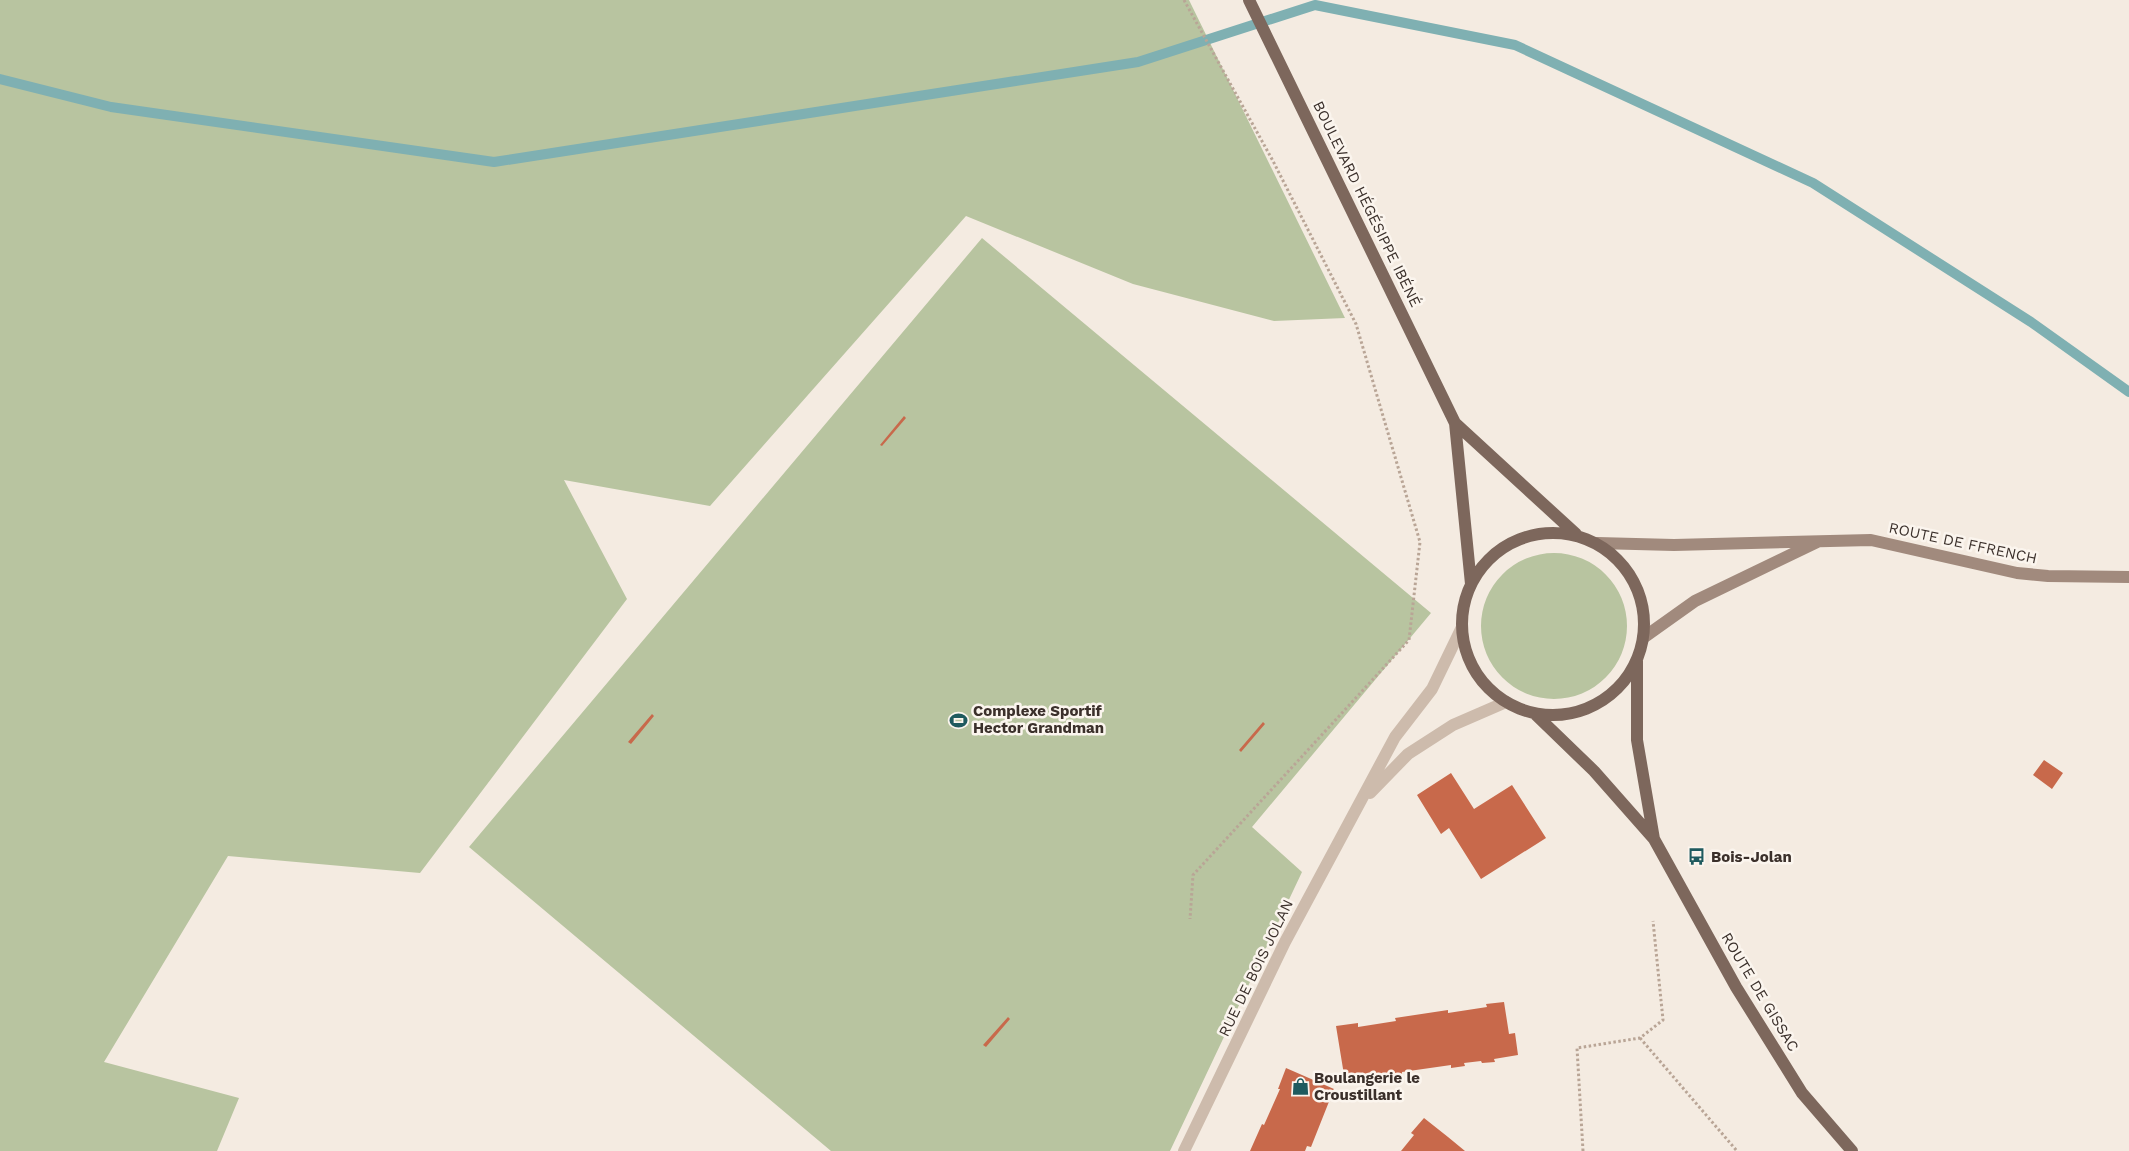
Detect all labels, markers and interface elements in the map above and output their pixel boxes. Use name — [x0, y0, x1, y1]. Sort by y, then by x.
street label: BOULEVARD HÉGÉSIPPE IBÉNÉ — [1309, 98, 1425, 310]
street label: ROUTE DE FFRENCH — [1887, 518, 2039, 568]
place label: Complexe Sportif Hector Grandman — [973, 702, 1104, 737]
sports icon: Complexe Sportif Hector Grandman — [949, 710, 969, 730]
bus stop icon: Bois-Jolan — [1687, 847, 1707, 867]
place label: Bois-Jolan — [1711, 848, 1792, 866]
street label: RUE DE BOIS JOLAN — [1215, 897, 1297, 1039]
street label: ROUTE DE GISSAC — [1717, 929, 1803, 1055]
place label: Boulangerie le Croustillant — [1314, 1069, 1420, 1104]
shop icon: Boulangerie le Croustillant — [1290, 1077, 1310, 1097]

